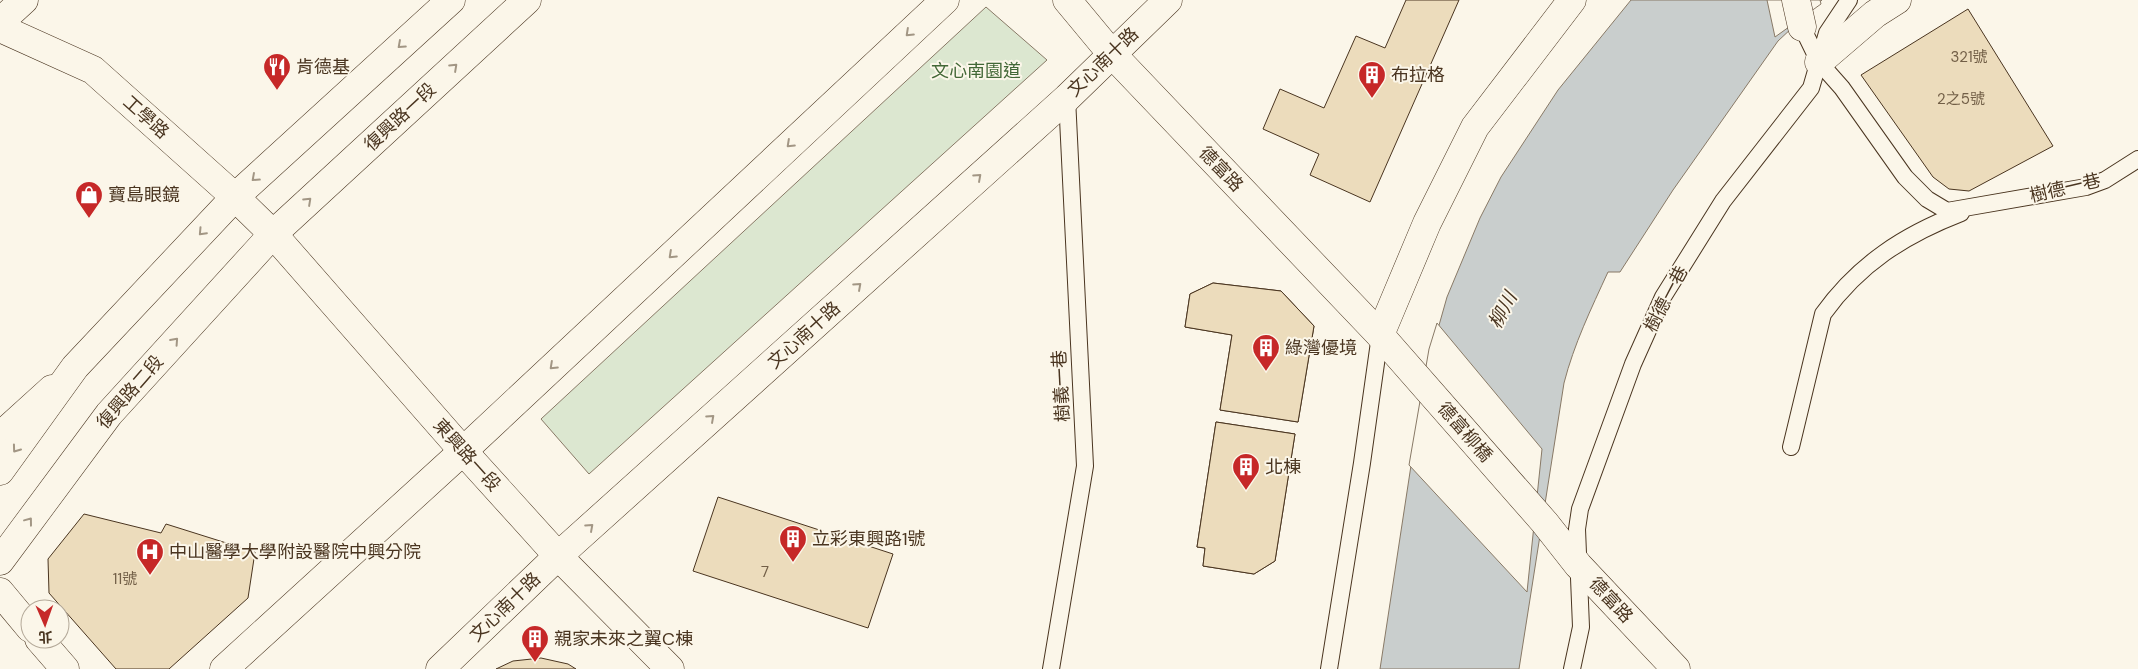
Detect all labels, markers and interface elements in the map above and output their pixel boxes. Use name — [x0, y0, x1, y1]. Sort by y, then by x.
street label: 文心南十路 — [1062, 22, 1144, 102]
one-way arrow — [906, 27, 915, 36]
one-way arrow — [398, 39, 407, 48]
house number: 321號 — [1950, 47, 1988, 67]
restaurant icon: 肯德基 — [262, 52, 292, 91]
place label: 肯德基 — [296, 55, 350, 79]
park label: 文心南園道 — [931, 59, 1021, 83]
building icon: 布拉格 — [1357, 60, 1387, 99]
place label: 布拉格 — [1391, 63, 1445, 87]
one-way arrow — [448, 64, 457, 73]
street label: 復興路一段 — [359, 78, 441, 156]
house number: 2之5號 — [1937, 89, 1985, 109]
street label: 工學路 — [118, 90, 174, 144]
one-way arrow — [787, 138, 796, 147]
street label: 德富路 — [1194, 141, 1248, 197]
street label: 樹德一巷 — [2027, 168, 2103, 208]
one-way arrow — [252, 172, 261, 181]
one-way arrow — [973, 174, 982, 183]
shop icon: 寶島眼鏡 — [74, 180, 104, 219]
place label: 寶島眼鏡 — [108, 183, 180, 207]
one-way arrow — [303, 198, 312, 207]
one-way arrow — [199, 226, 208, 235]
one-way arrow — [668, 249, 677, 258]
street label: 樹德一巷 — [1639, 262, 1693, 336]
one-way arrow — [852, 283, 861, 292]
water label: 柳川 — [1482, 286, 1523, 333]
street label: 文心南十路 — [763, 296, 845, 374]
building icon: 綠灣優境 — [1251, 333, 1281, 372]
place label: 綠灣優境 — [1285, 336, 1357, 360]
one-way arrow — [169, 337, 178, 346]
street label: 樹義一巷 — [1047, 349, 1075, 423]
street label: 復興路二段 — [91, 350, 169, 434]
one-way arrow — [550, 360, 559, 369]
street label: 德富柳橋 — [1432, 397, 1498, 467]
street label: 東興路一段 — [428, 414, 506, 496]
one-way arrow — [705, 415, 714, 424]
one-way arrow — [13, 444, 22, 453]
building icon: 北棟 — [1231, 452, 1261, 491]
place label: 北棟 — [1265, 455, 1301, 479]
one-way arrow — [23, 517, 32, 527]
one-way arrow — [585, 524, 594, 533]
building icon: 立彩東興路1號 — [778, 524, 808, 563]
place label: 立彩東興路1號 — [812, 527, 926, 551]
hospital icon: 中山醫學大學附設醫院中興分院 — [135, 537, 165, 576]
place label: 中山醫學大學附設醫院中興分院 — [169, 540, 421, 564]
house number: 7 — [761, 562, 769, 582]
street label: 文心南十路 — [464, 567, 546, 647]
house number: 11號 — [113, 569, 137, 589]
street label: 德富路 — [1584, 572, 1638, 628]
north arrow — [20, 599, 70, 649]
building icon: 親家未來之翼C棟 — [520, 624, 550, 663]
place label: 親家未來之翼C棟 — [554, 627, 693, 651]
text: 北 — [38, 628, 53, 646]

